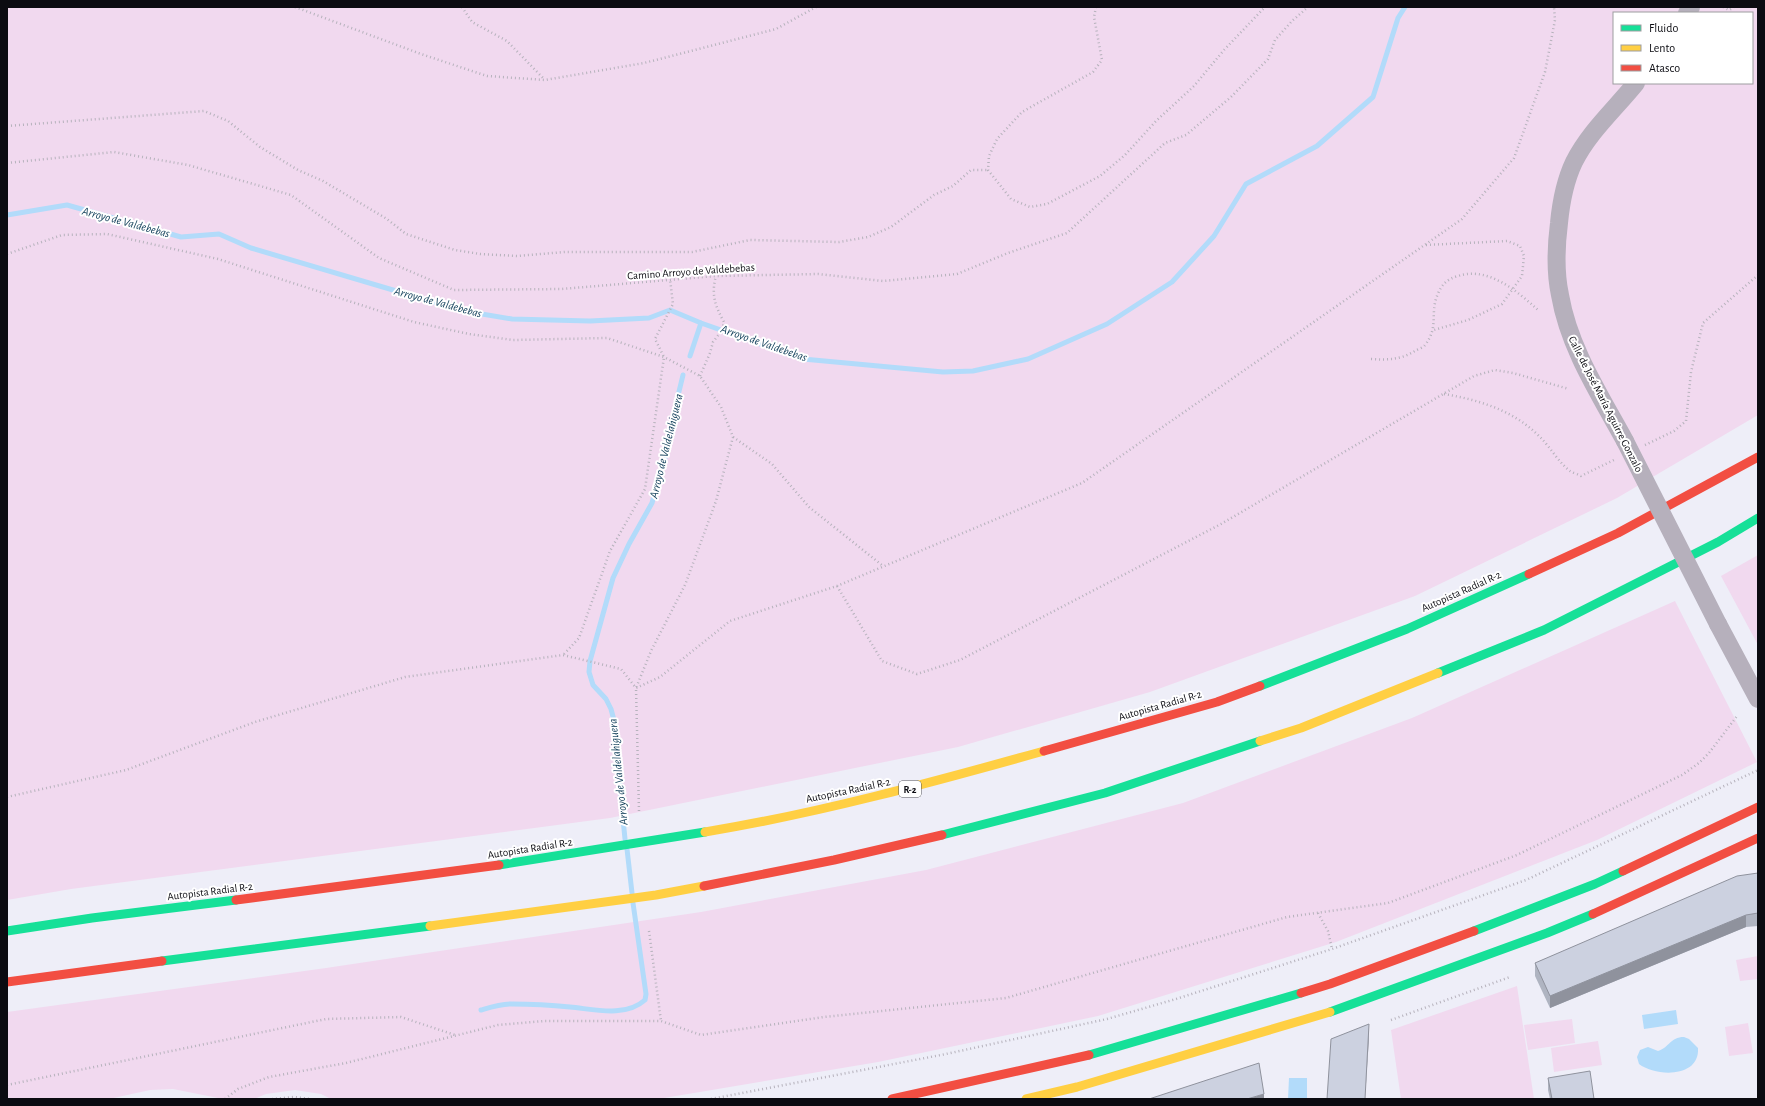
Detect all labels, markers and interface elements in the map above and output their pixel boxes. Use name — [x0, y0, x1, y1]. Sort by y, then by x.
legend — [1613, 12, 1753, 84]
text: Fluido — [1649, 22, 1678, 34]
text: Lento — [1649, 42, 1675, 54]
text: Atasco — [1649, 62, 1680, 74]
water label: Arroyo de Valdebebas — [80, 204, 171, 240]
street label: Camino Arroyo de Valdebebas — [627, 262, 755, 281]
water label: Arroyo de Valdebebas — [392, 284, 483, 320]
water label: Arroyo de Valdebebas — [718, 322, 809, 363]
street label: Calle de José María Aguirre Gonzalo — [1566, 334, 1645, 474]
water label: Arroyo de Valdelahiguera — [647, 393, 685, 500]
street label: Autopista Radial R-2 — [1420, 569, 1503, 614]
street label: Autopista Radial R-2 — [1117, 688, 1203, 723]
water label: Arroyo de Valdelahiguera — [606, 718, 630, 827]
street label: Autopista Radial R-2 — [805, 776, 891, 805]
road number: R-2 — [899, 781, 921, 797]
street label: Autopista Radial R-2 — [487, 836, 573, 861]
street label: Autopista Radial R-2 — [167, 881, 253, 902]

